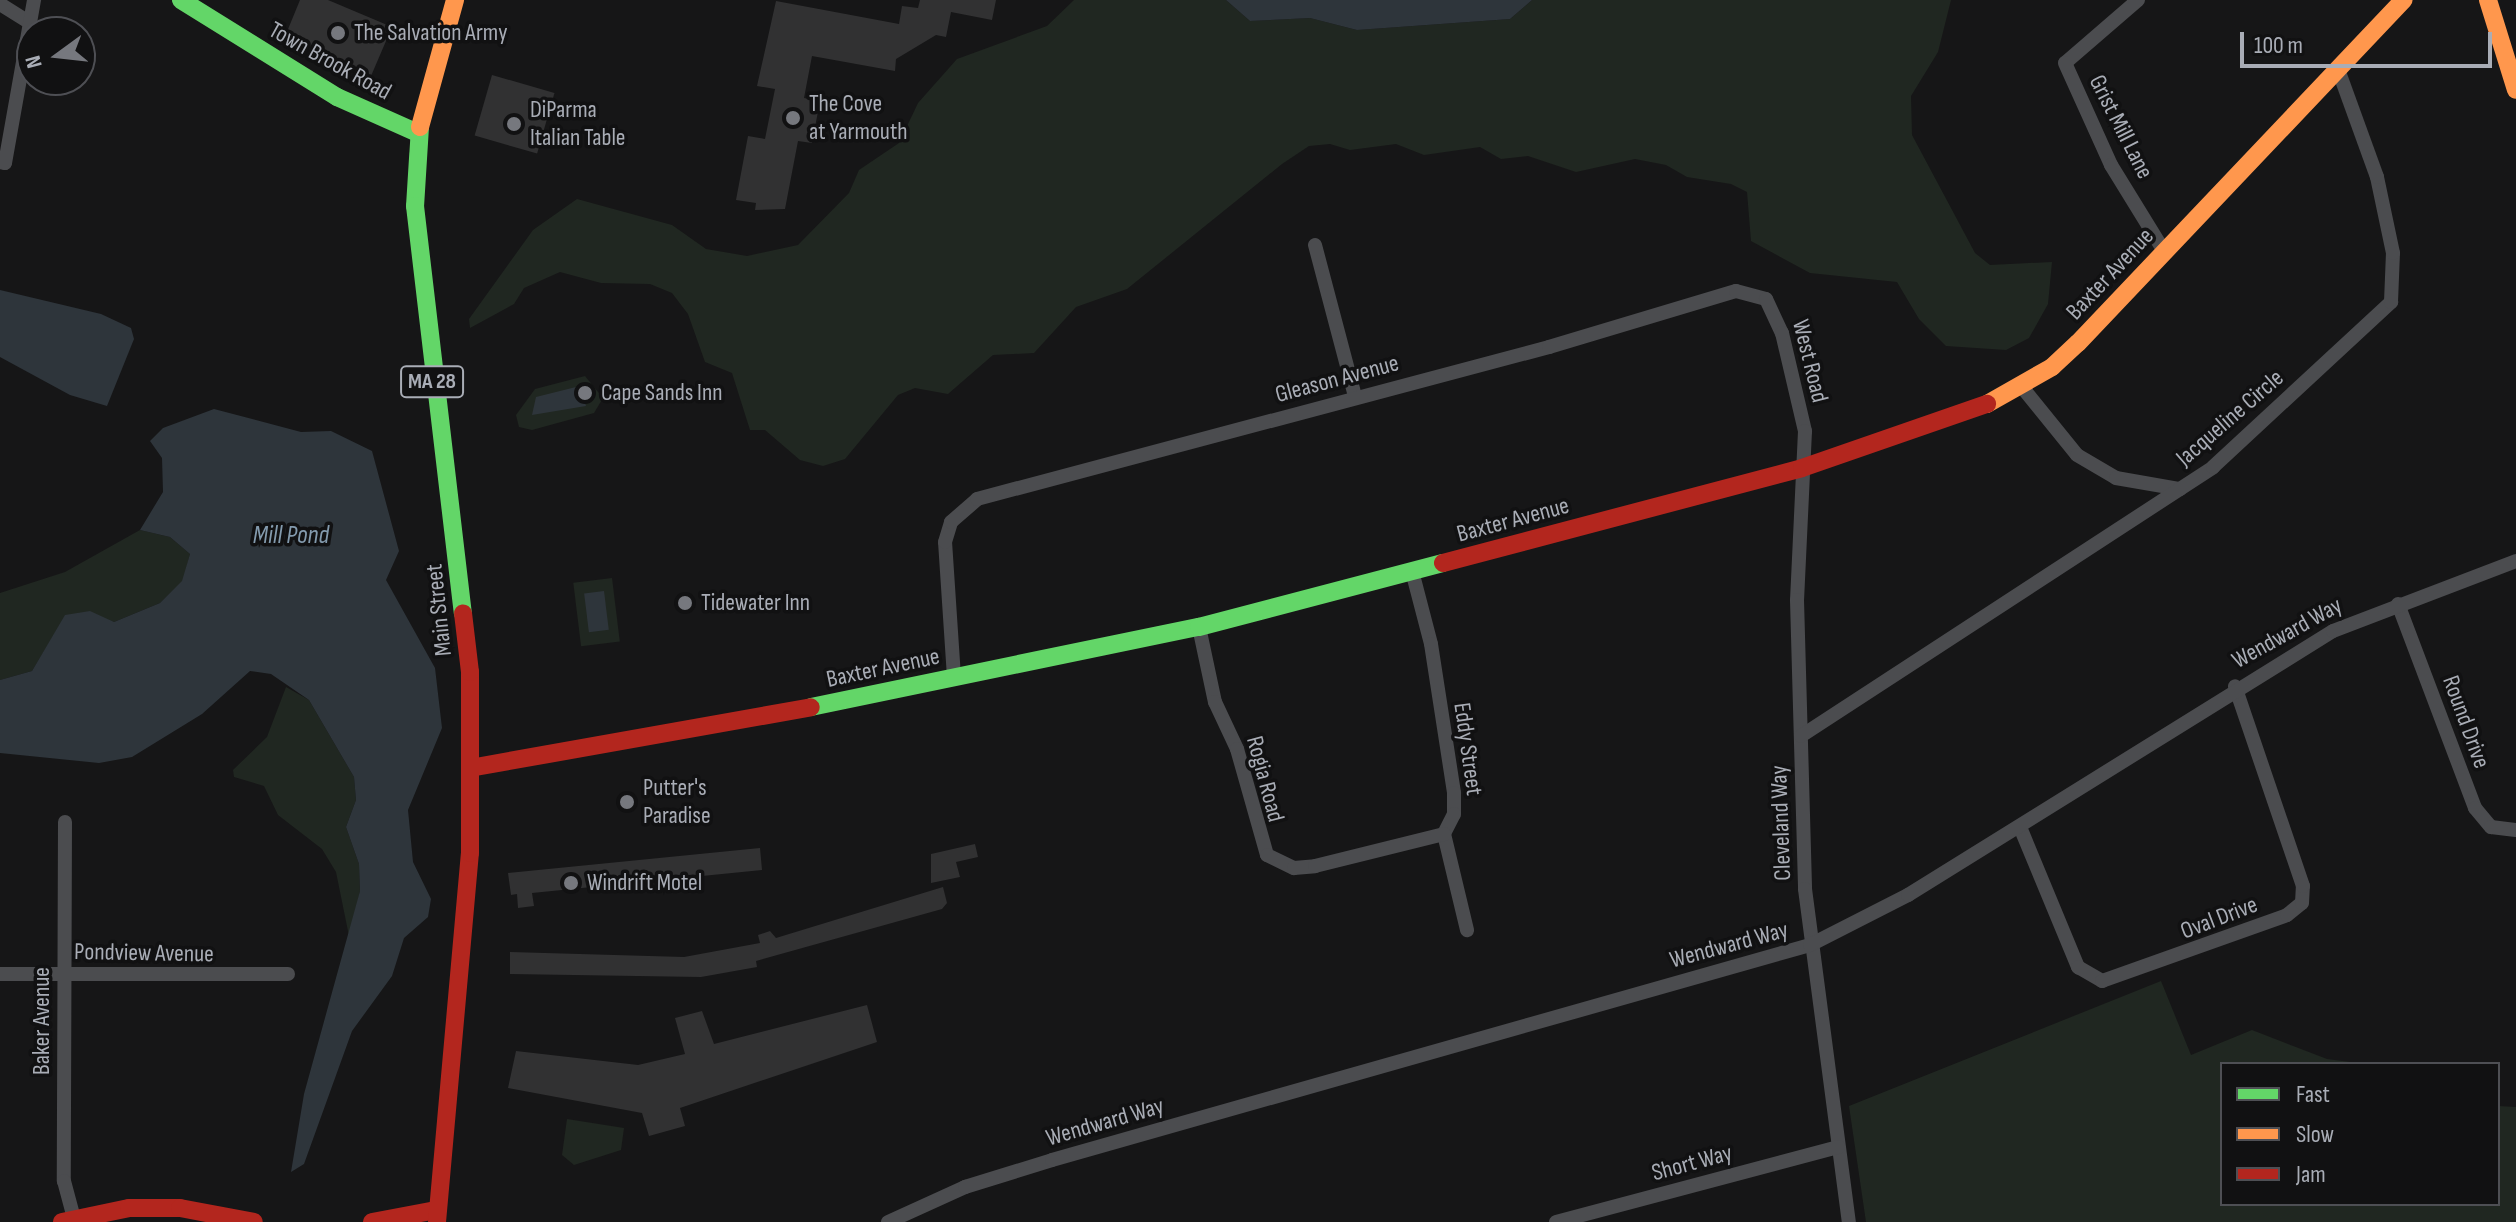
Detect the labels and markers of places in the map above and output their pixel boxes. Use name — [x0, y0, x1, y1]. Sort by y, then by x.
place label: The Salvation Army — [354, 19, 507, 47]
marker: The Salvation Army — [329, 24, 347, 42]
place label: The Cove at Yarmouth — [809, 90, 907, 146]
place label: DiParma Italian Table — [530, 96, 626, 152]
marker: The Cove at Yarmouth — [784, 109, 802, 127]
marker: DiParma Italian Table — [505, 115, 523, 133]
place label: Cape Sands Inn — [601, 379, 722, 407]
marker: Cape Sands Inn — [576, 384, 594, 402]
place label: Tidewater Inn — [701, 589, 810, 617]
marker: Tidewater Inn — [676, 594, 694, 612]
place label: Putter's Paradise — [643, 774, 711, 830]
marker: Putter's Paradise — [618, 793, 636, 811]
place label: Windrift Motel — [587, 869, 702, 897]
marker: Windrift Motel — [562, 874, 580, 892]

